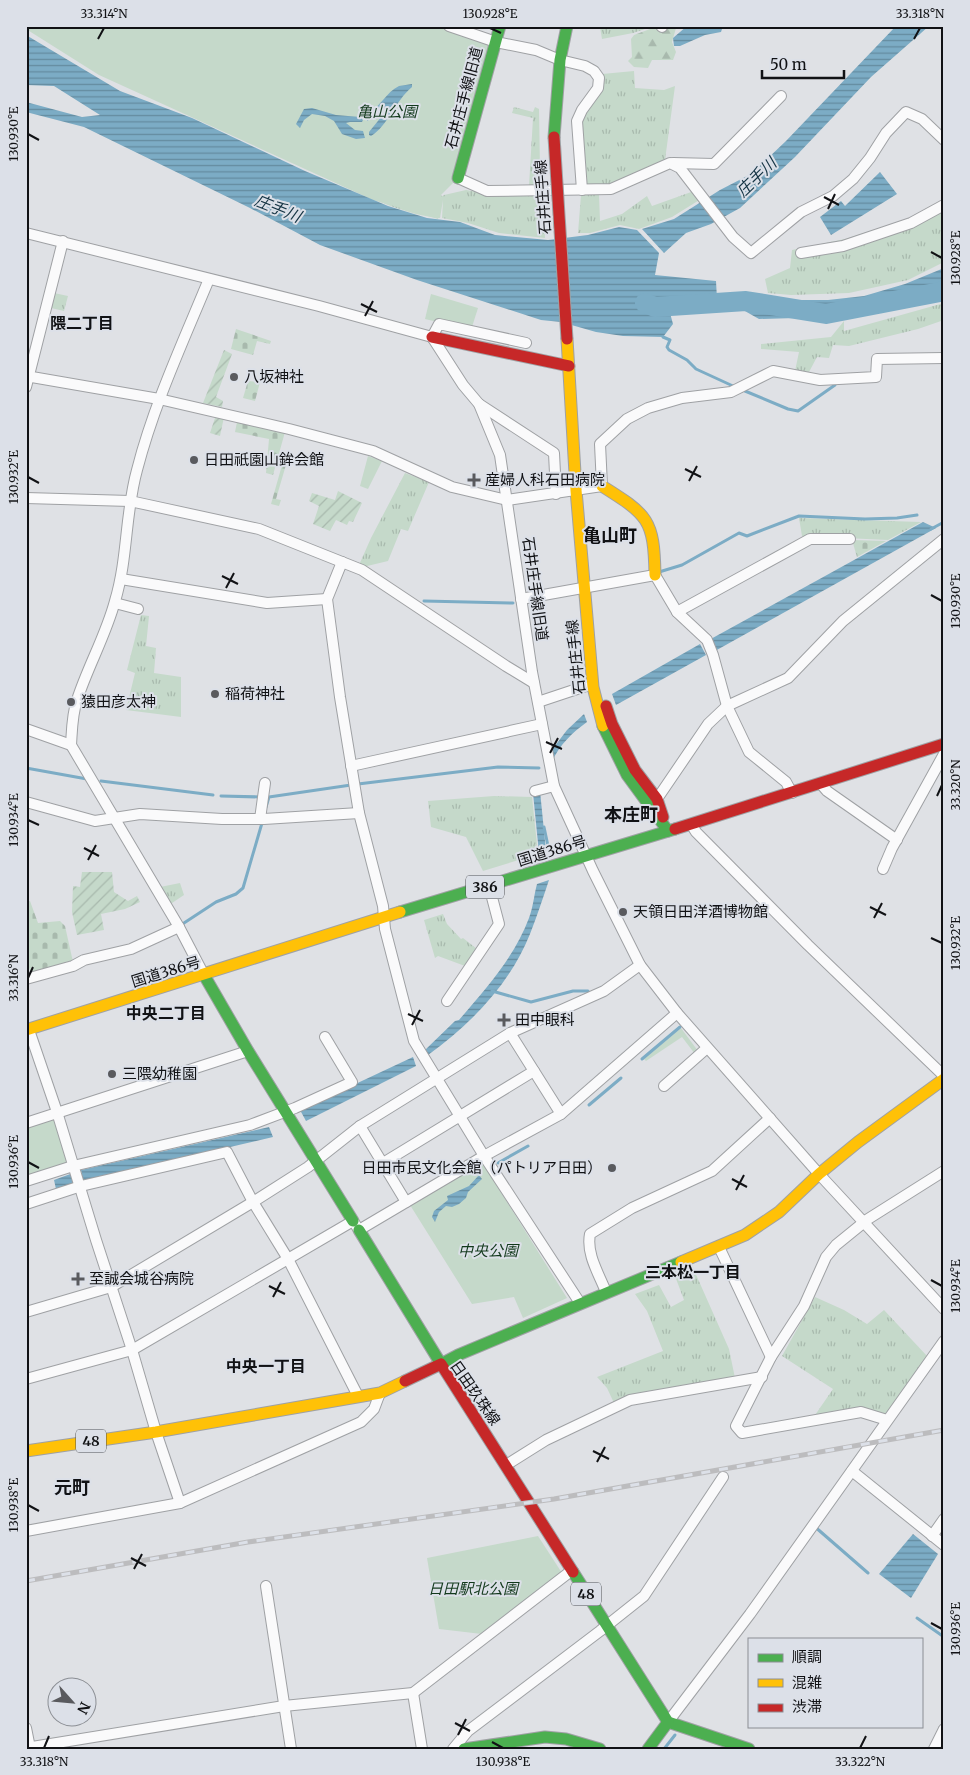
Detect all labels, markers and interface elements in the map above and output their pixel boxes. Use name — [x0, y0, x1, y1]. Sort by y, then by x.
text: 33.314°N — [80, 6, 128, 21]
text: 130.928°E — [463, 6, 518, 21]
text: 33.318°N — [896, 6, 945, 21]
street label: 石井庄手線旧道 — [441, 45, 486, 151]
scale bar — [762, 48, 845, 80]
text: 50 m — [770, 55, 807, 74]
park label: 亀山公園 — [357, 102, 419, 121]
text: 130.930°E — [6, 106, 21, 161]
water label: 庄手川 — [732, 152, 782, 201]
street label: 石井庄手線 — [530, 159, 555, 235]
water label: 庄手川 — [252, 190, 306, 227]
text: 130.928°E — [948, 230, 963, 285]
district label: 隈二丁目 — [50, 313, 114, 333]
place label: 八坂神社 — [244, 367, 304, 386]
marker: 八坂神社 — [228, 371, 240, 383]
text: 130.932°E — [6, 450, 21, 504]
place label: 日田祇園山鉾会館 — [204, 450, 324, 469]
marker: 日田祇園山鉾会館 — [188, 454, 200, 466]
place label: 産婦人科石田病院 — [485, 470, 605, 489]
marker: 産婦人科石田病院 — [467, 473, 481, 487]
district label: 亀山町 — [583, 524, 637, 547]
street label: 石井庄手線旧道 — [519, 536, 552, 642]
text: 130.930°E — [948, 573, 963, 628]
street label: 石井庄手線 — [562, 619, 589, 695]
place label: 稲荷神社 — [225, 684, 285, 703]
marker: 稲荷神社 — [209, 688, 221, 700]
place label: 猿田彦太神 — [81, 692, 156, 711]
marker: 猿田彦太神 — [65, 696, 77, 708]
text: 33.320°N — [948, 759, 963, 810]
text: 130.934°E — [6, 793, 21, 847]
district label: 本庄町 — [604, 803, 658, 826]
street label: 国道386号 — [515, 831, 589, 870]
road number: 386 — [466, 876, 504, 899]
place label: 天領日田洋酒博物館 — [633, 902, 768, 921]
marker: 天領日田洋酒博物館 — [617, 906, 629, 918]
text: 130.932°E — [948, 916, 963, 970]
street label: 国道386号 — [129, 952, 203, 991]
text: 33.316°N — [6, 953, 21, 1002]
district label: 中央二丁目 — [126, 1003, 206, 1023]
place label: 田中眼科 — [515, 1010, 575, 1029]
marker: 田中眼科 — [497, 1013, 511, 1027]
place label: 三隈幼稚園 — [122, 1064, 197, 1083]
marker: 三隈幼稚園 — [106, 1068, 118, 1080]
text: 130.936°E — [6, 1135, 21, 1189]
place label: 日田市民文化会館（パトリア日田） — [362, 1158, 602, 1177]
marker: 日田市民文化会館（パトリア日田） — [606, 1162, 618, 1174]
park label: 中央公園 — [458, 1241, 520, 1260]
text: 130.934°E — [948, 1259, 963, 1313]
district label: 三本松一丁目 — [645, 1262, 741, 1282]
place label: 至誠会城谷病院 — [89, 1269, 194, 1288]
marker: 至誠会城谷病院 — [71, 1272, 85, 1286]
district label: 中央一丁目 — [226, 1356, 306, 1376]
street label: 日田玖珠線 — [446, 1357, 505, 1429]
road number: 48 — [76, 1430, 106, 1452]
district label: 元町 — [54, 1476, 90, 1499]
text: 130.938°E — [6, 1477, 21, 1532]
park label: 日田駅北公園 — [428, 1579, 520, 1598]
road number: 48 — [571, 1582, 601, 1606]
text: 130.936°E — [948, 1602, 963, 1656]
legend — [748, 1638, 922, 1728]
text: 順調 — [792, 1647, 822, 1666]
text: 混雑 — [792, 1673, 822, 1692]
north arrow — [48, 1678, 98, 1728]
text: 渋滞 — [792, 1697, 822, 1716]
text: N — [73, 1699, 94, 1717]
text: 33.318°N — [20, 1754, 69, 1769]
text: 130.938°E — [476, 1754, 531, 1769]
text: 33.322°N — [835, 1754, 886, 1769]

